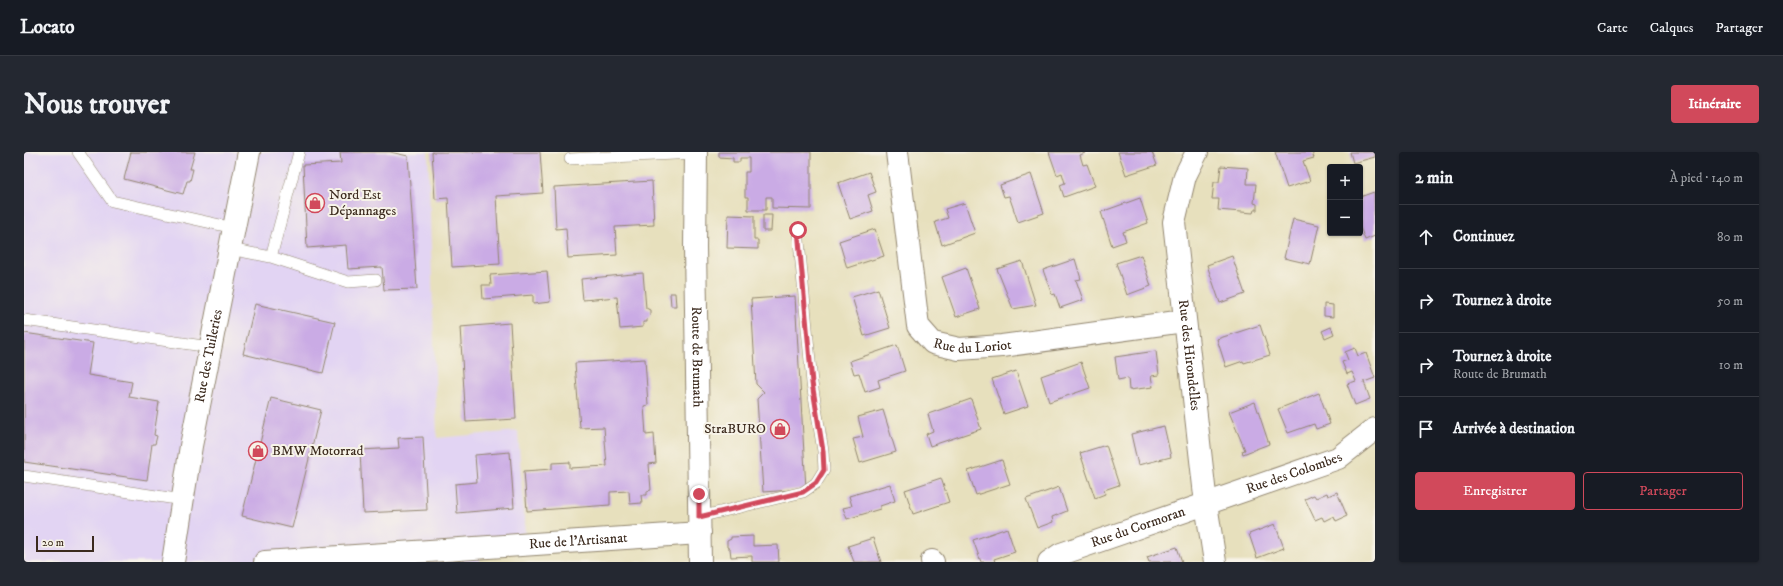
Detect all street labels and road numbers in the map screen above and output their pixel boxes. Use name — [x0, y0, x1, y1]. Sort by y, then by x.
street label: Rue des Hirondelles — [1174, 298, 1204, 412]
street label: Route de Brumath — [687, 306, 707, 408]
street label: Rue des Tuileries — [191, 308, 227, 404]
street label: Rue du Loriot — [932, 334, 1013, 358]
street label: Rue des Colombes — [1244, 449, 1346, 498]
street label: Rue du Cormoran — [1089, 502, 1188, 552]
street label: Rue de l'Artisanat — [528, 529, 629, 553]

